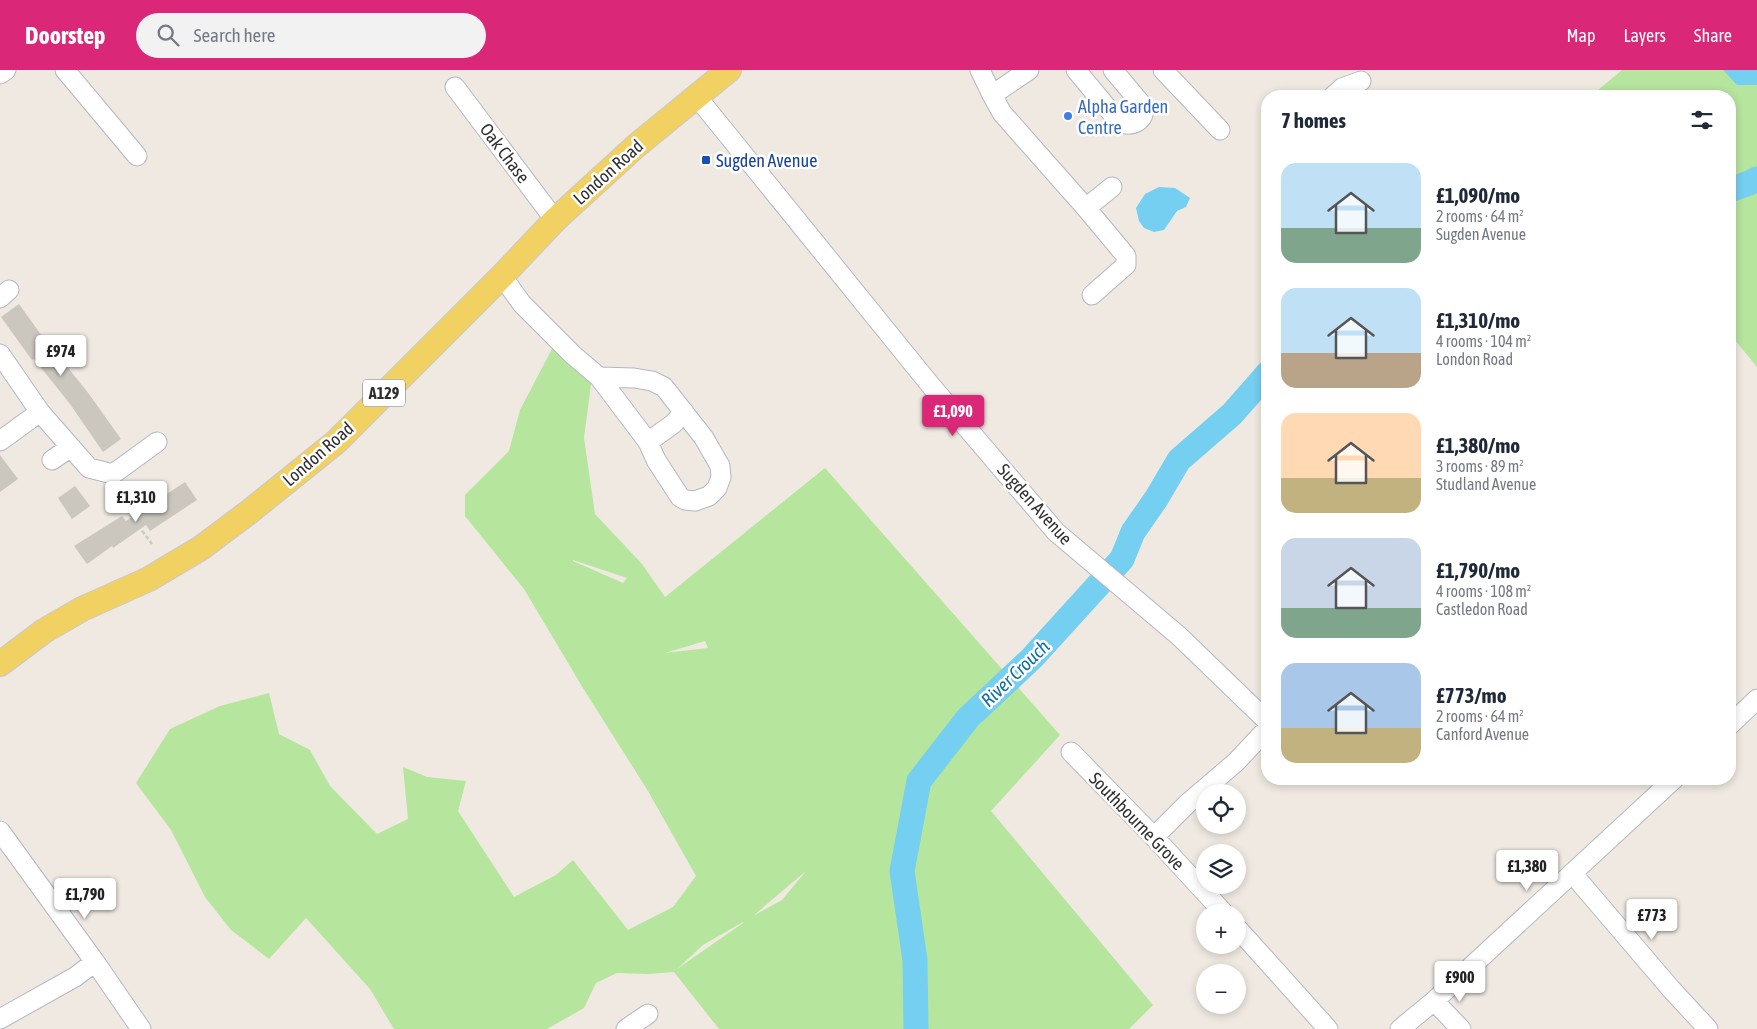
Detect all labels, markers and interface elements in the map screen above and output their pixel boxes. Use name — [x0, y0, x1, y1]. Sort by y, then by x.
search box — [136, 13, 486, 58]
icon: search — [154, 21, 182, 49]
text: Doorstep — [25, 22, 106, 49]
text: Search here — [194, 24, 275, 46]
text: Map — [1566, 25, 1595, 46]
text: Layers — [1623, 25, 1666, 46]
text: Share — [1694, 25, 1732, 46]
place label: Alpha Garden Centre — [1078, 96, 1168, 138]
icon: filters — [1688, 106, 1716, 134]
text: 7 homes — [1281, 108, 1346, 132]
marker: Alpha Garden Centre — [1062, 110, 1074, 122]
street label: Oak Chase — [476, 119, 534, 187]
street label: London Road — [569, 135, 647, 209]
place label: Sugden Avenue — [716, 150, 817, 171]
marker: Sugden Avenue — [700, 154, 712, 166]
icon: home — [1321, 183, 1381, 243]
text: £1,090/mo — [1436, 183, 1520, 207]
text: 2 rooms · 64 m² — [1436, 207, 1524, 225]
text: Sugden Avenue — [1436, 225, 1526, 243]
icon: home — [1321, 308, 1381, 368]
text: £1,310/mo — [1436, 308, 1520, 332]
text: 4 rooms · 104 m² — [1436, 332, 1531, 350]
pin: £974 — [31, 334, 91, 377]
text: £974 — [46, 342, 76, 360]
text: London Road — [1436, 350, 1513, 368]
road number: A129 — [363, 379, 405, 406]
pin: £1,090 — [912, 394, 994, 437]
text: £1,090 — [933, 402, 973, 420]
street label: London Road — [278, 418, 358, 490]
icon: home — [1321, 433, 1381, 493]
text: £1,380/mo — [1436, 433, 1520, 457]
text: 3 rooms · 89 m² — [1436, 457, 1524, 475]
street label: Sugden Avenue — [993, 459, 1077, 549]
text: Studland Avenue — [1436, 475, 1536, 493]
pin: £1,310 — [95, 480, 177, 523]
text: £1,310 — [116, 488, 156, 506]
icon: home — [1321, 558, 1381, 618]
text: £1,790/mo — [1436, 558, 1520, 582]
text: 4 rooms · 108 m² — [1436, 582, 1531, 600]
text: Castledon Road — [1436, 600, 1528, 618]
water label: River Crouch — [976, 635, 1054, 711]
icon: home — [1321, 683, 1381, 743]
text: £773/mo — [1436, 683, 1507, 707]
text: 2 rooms · 64 m² — [1436, 707, 1524, 725]
text: Canford Avenue — [1436, 725, 1529, 743]
street label: Southbourne Grove — [1085, 768, 1189, 874]
map controls — [1196, 784, 1246, 1014]
button: locate — [1196, 784, 1246, 834]
button: layers — [1196, 844, 1246, 894]
pin: £1,380 — [1486, 850, 1568, 892]
text: £1,380 — [1507, 857, 1547, 875]
pin: £1,790 — [44, 878, 126, 920]
text: £1,790 — [65, 885, 105, 903]
pin: £773 — [1622, 898, 1682, 941]
button: + — [1196, 904, 1246, 954]
text: £773 — [1637, 906, 1667, 924]
pin: £900 — [1430, 960, 1490, 1003]
button: − — [1196, 964, 1246, 1014]
text: £900 — [1445, 968, 1475, 986]

